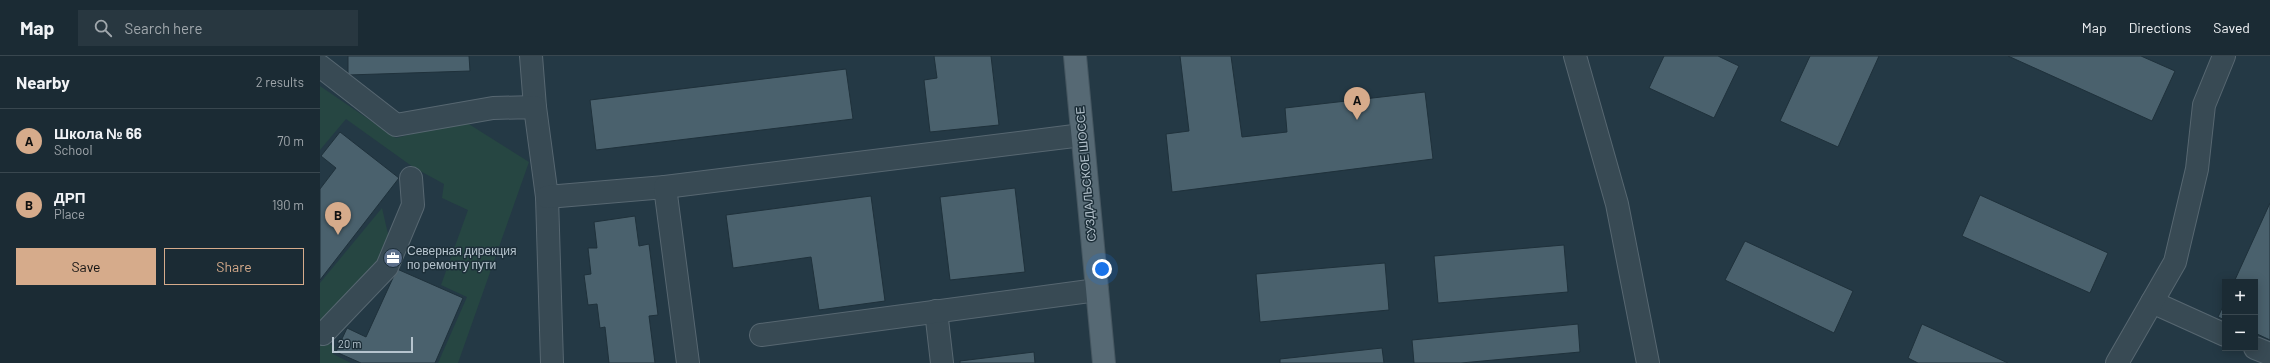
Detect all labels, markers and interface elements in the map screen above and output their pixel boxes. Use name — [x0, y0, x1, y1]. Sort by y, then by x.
search box — [78, 10, 358, 46]
text: Map — [20, 16, 54, 39]
icon: search — [92, 17, 114, 39]
text: Search here — [124, 19, 202, 37]
text: Map — [2082, 19, 2107, 36]
text: Directions — [2129, 19, 2191, 36]
text: Saved — [2213, 19, 2250, 36]
text: Nearby — [16, 72, 70, 92]
text: 2 results — [256, 74, 304, 90]
pin: A — [1344, 87, 1370, 120]
street label: СУЗДАЛЬСКОЕ ШОССЕ — [1072, 106, 1099, 242]
text: Школа № 66 — [54, 124, 142, 142]
text: A — [25, 133, 33, 149]
text: 70 m — [277, 133, 304, 149]
text: School — [54, 142, 92, 158]
text: ДРП — [54, 188, 85, 206]
text: B — [25, 197, 33, 213]
text: 190 m — [272, 197, 304, 213]
pin: B — [325, 202, 351, 235]
text: Place — [54, 206, 85, 222]
place label: Северная дирекция по ремонту пути — [407, 243, 517, 272]
office icon: Северная дирекция по ремонту пути — [382, 247, 404, 269]
button: Save — [16, 248, 156, 285]
button: Share — [164, 248, 304, 285]
your location — [1092, 259, 1112, 279]
map controls — [2222, 279, 2258, 351]
button: + — [2222, 279, 2258, 315]
button: − — [2222, 315, 2258, 351]
scale bar — [332, 335, 413, 354]
text: 20 m — [338, 337, 361, 350]

